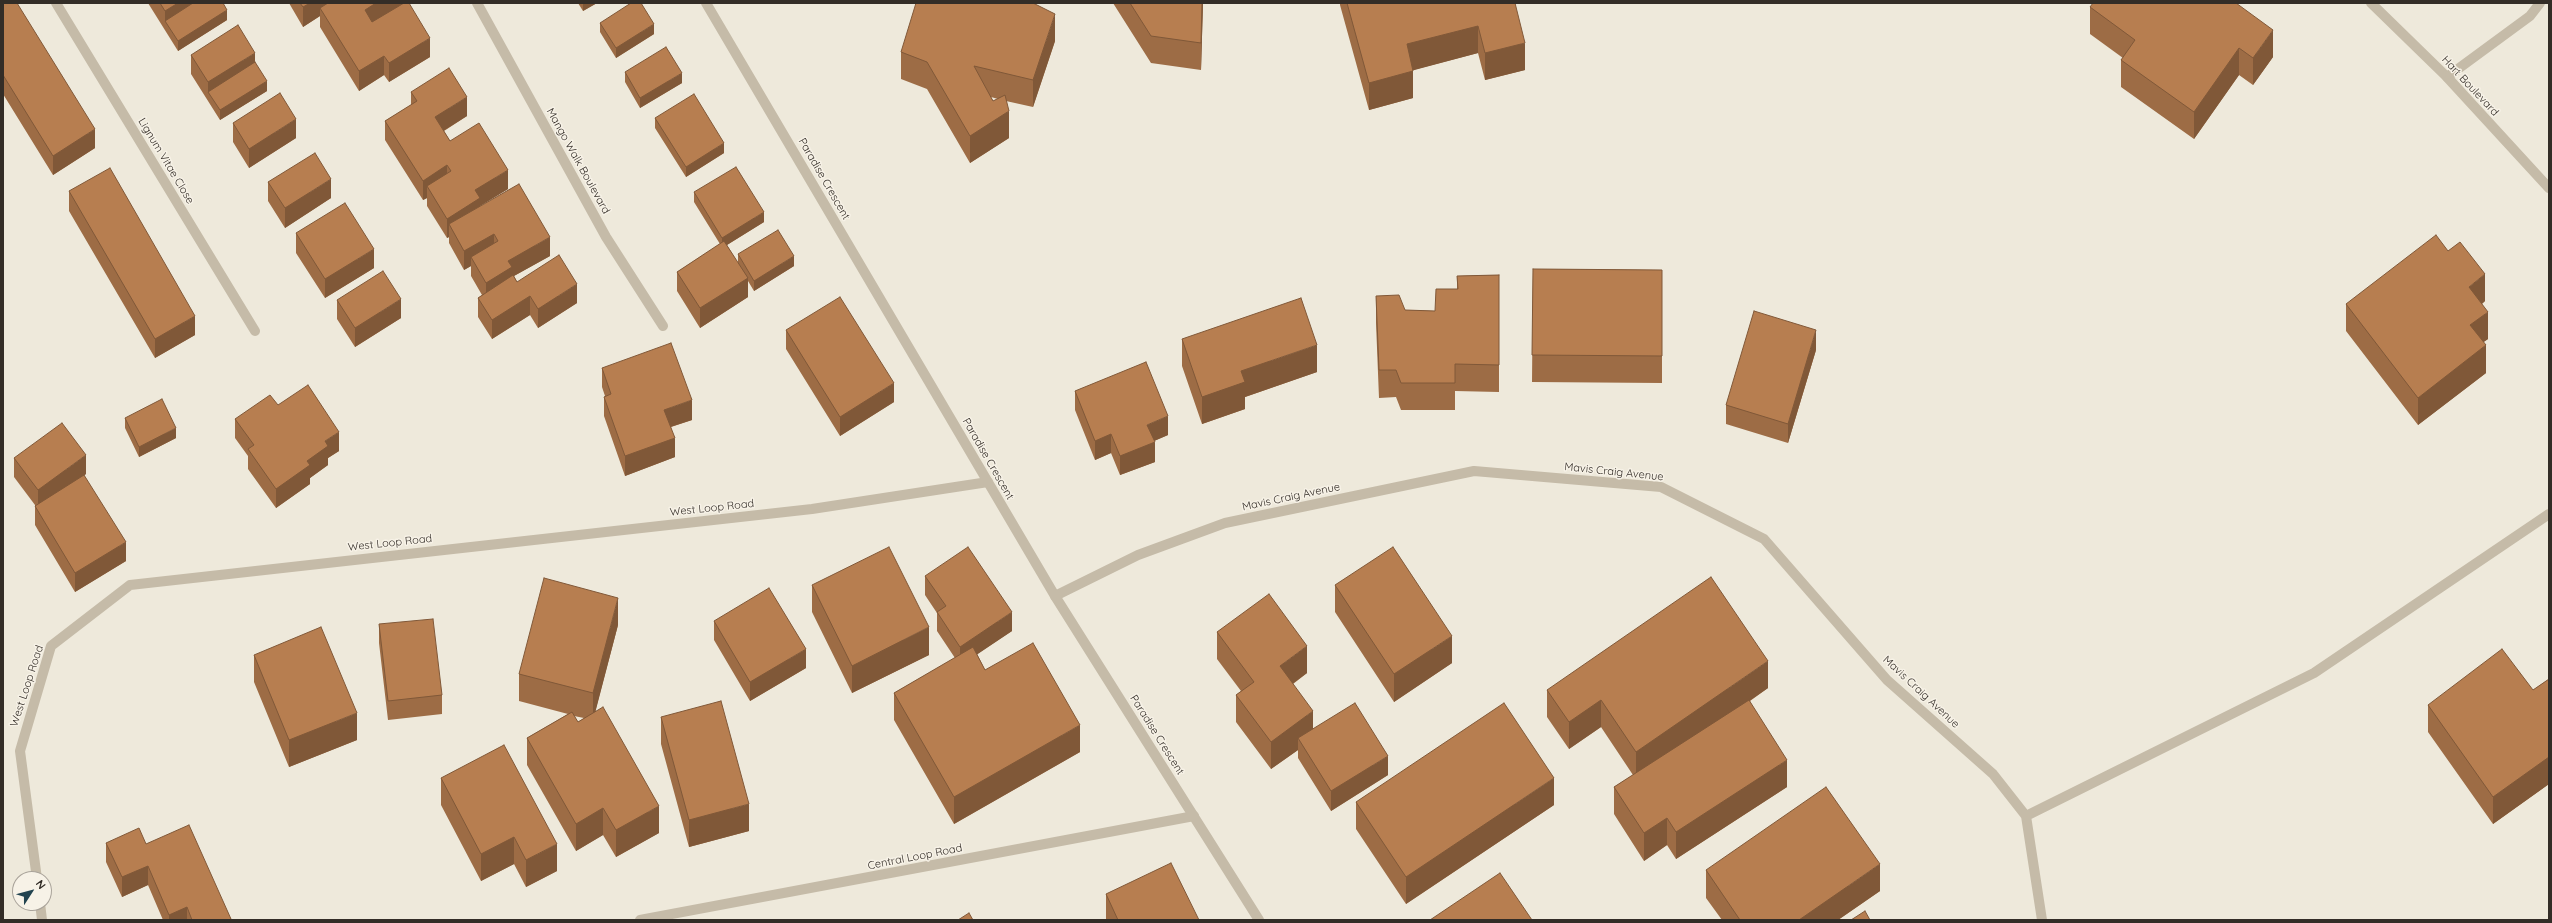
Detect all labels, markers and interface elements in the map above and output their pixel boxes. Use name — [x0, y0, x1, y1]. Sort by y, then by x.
street label: Hart Boulevard — [2439, 53, 2501, 119]
street label: Mango Walk Boulevard — [543, 106, 613, 216]
street label: Lignum Vitae Close — [135, 116, 197, 206]
street label: Paradise Crescent — [795, 136, 853, 222]
street label: Paradise Crescent — [959, 416, 1017, 502]
street label: Mavis Craig Avenue — [1564, 460, 1664, 484]
street label: Mavis Craig Avenue — [1241, 480, 1341, 514]
street label: West Loop Road — [669, 497, 755, 519]
street label: West Loop Road — [347, 532, 433, 554]
street label: West Loop Road — [8, 644, 46, 728]
street label: Mavis Craig Avenue — [1880, 653, 1962, 731]
street label: Paradise Crescent — [1127, 693, 1187, 777]
street label: Central Loop Road — [867, 841, 963, 873]
north arrow — [12, 871, 52, 911]
text: N — [33, 877, 49, 892]

